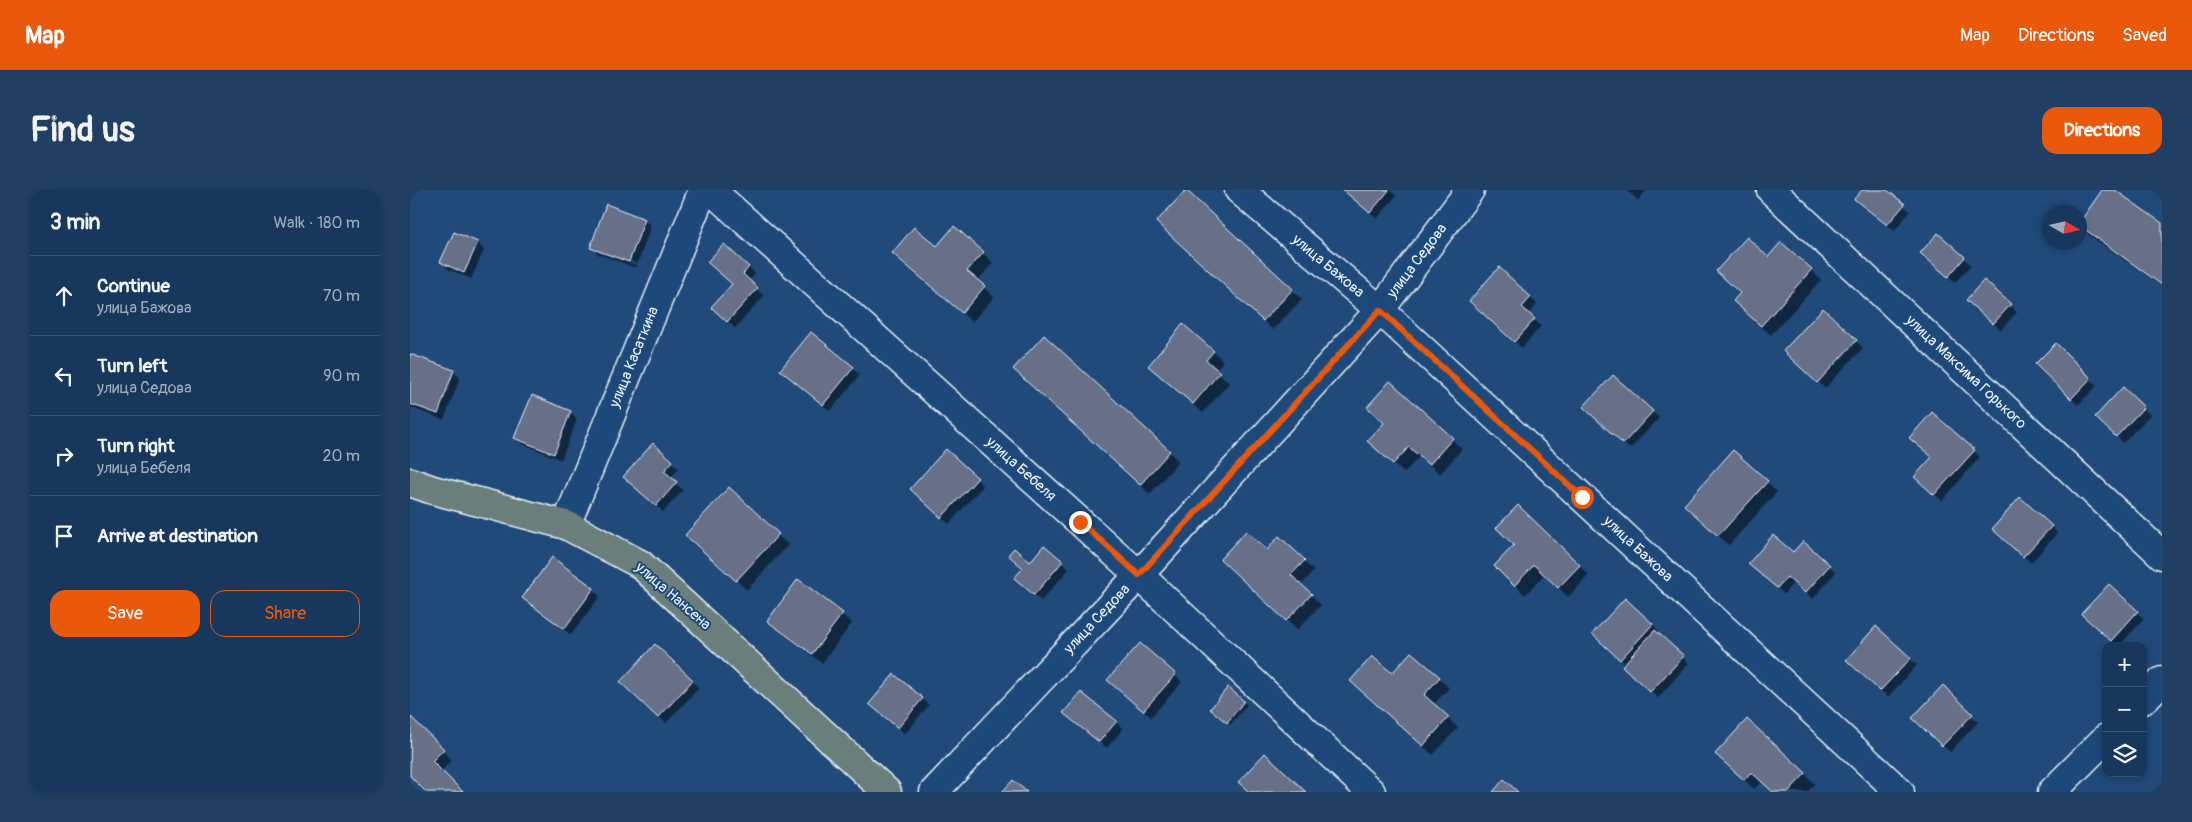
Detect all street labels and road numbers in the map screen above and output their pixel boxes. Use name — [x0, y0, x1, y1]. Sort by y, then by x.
street label: улица Седова — [1382, 220, 1451, 303]
street label: улица Бажова — [1287, 230, 1368, 302]
street label: улица Касаткина — [605, 304, 663, 411]
street label: улица Максима Горького — [1901, 310, 2031, 433]
street label: улица Бебеля — [981, 432, 1060, 505]
street label: улица Бажова — [1598, 511, 1677, 586]
street label: улица Нансена — [631, 557, 715, 634]
street label: улица Седова — [1059, 580, 1134, 659]

